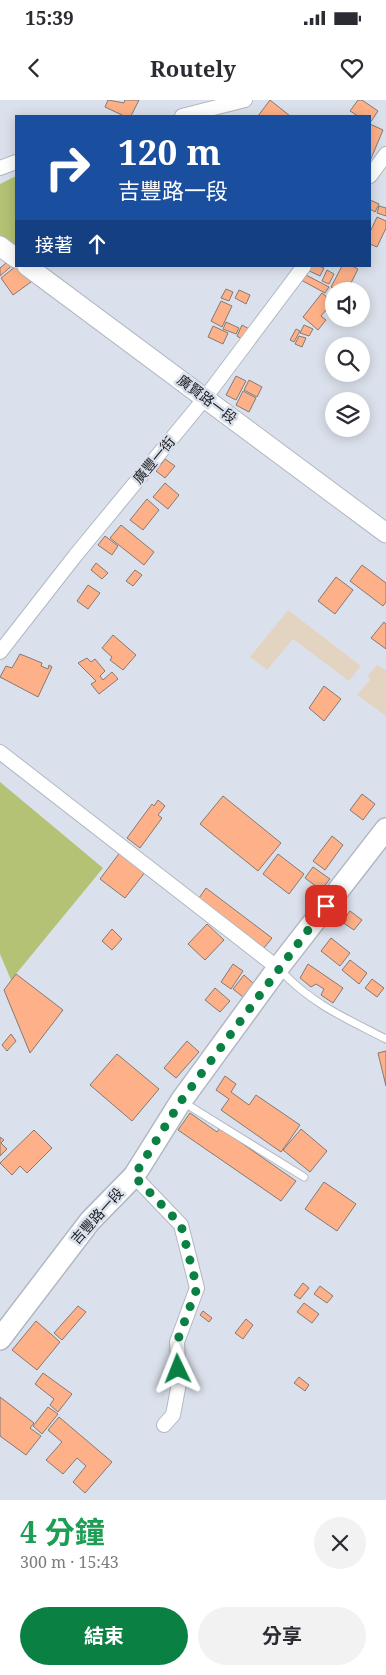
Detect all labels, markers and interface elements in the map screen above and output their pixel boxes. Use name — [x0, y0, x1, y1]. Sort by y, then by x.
text: 15:39 — [25, 5, 74, 31]
text: Routely — [150, 53, 236, 83]
icon: back — [20, 54, 48, 82]
icon: heart — [338, 54, 366, 82]
text: 120 m — [118, 128, 221, 175]
icon: right — [35, 135, 100, 200]
text: 吉豐路一段 — [118, 175, 228, 205]
icon: ahead — [83, 230, 111, 258]
text: 接著 — [35, 232, 73, 258]
map controls — [325, 282, 370, 437]
button: sound — [325, 282, 370, 327]
button: search — [325, 337, 370, 382]
street label: 廣賢路一段 — [174, 370, 241, 427]
button: layers — [325, 392, 370, 437]
street label: 廣豐一街 — [128, 432, 179, 487]
pin — [305, 885, 347, 927]
icon: arrive — [312, 892, 340, 920]
street label: 吉豐路一段 — [66, 1183, 127, 1248]
position arrow — [151, 1342, 203, 1394]
text: 4 分鐘 — [20, 1511, 105, 1552]
button: close — [314, 1517, 366, 1569]
text: 300 m · 15:43 — [20, 1551, 119, 1573]
button: 結束 — [20, 1607, 188, 1665]
button: 分享 — [198, 1607, 366, 1665]

